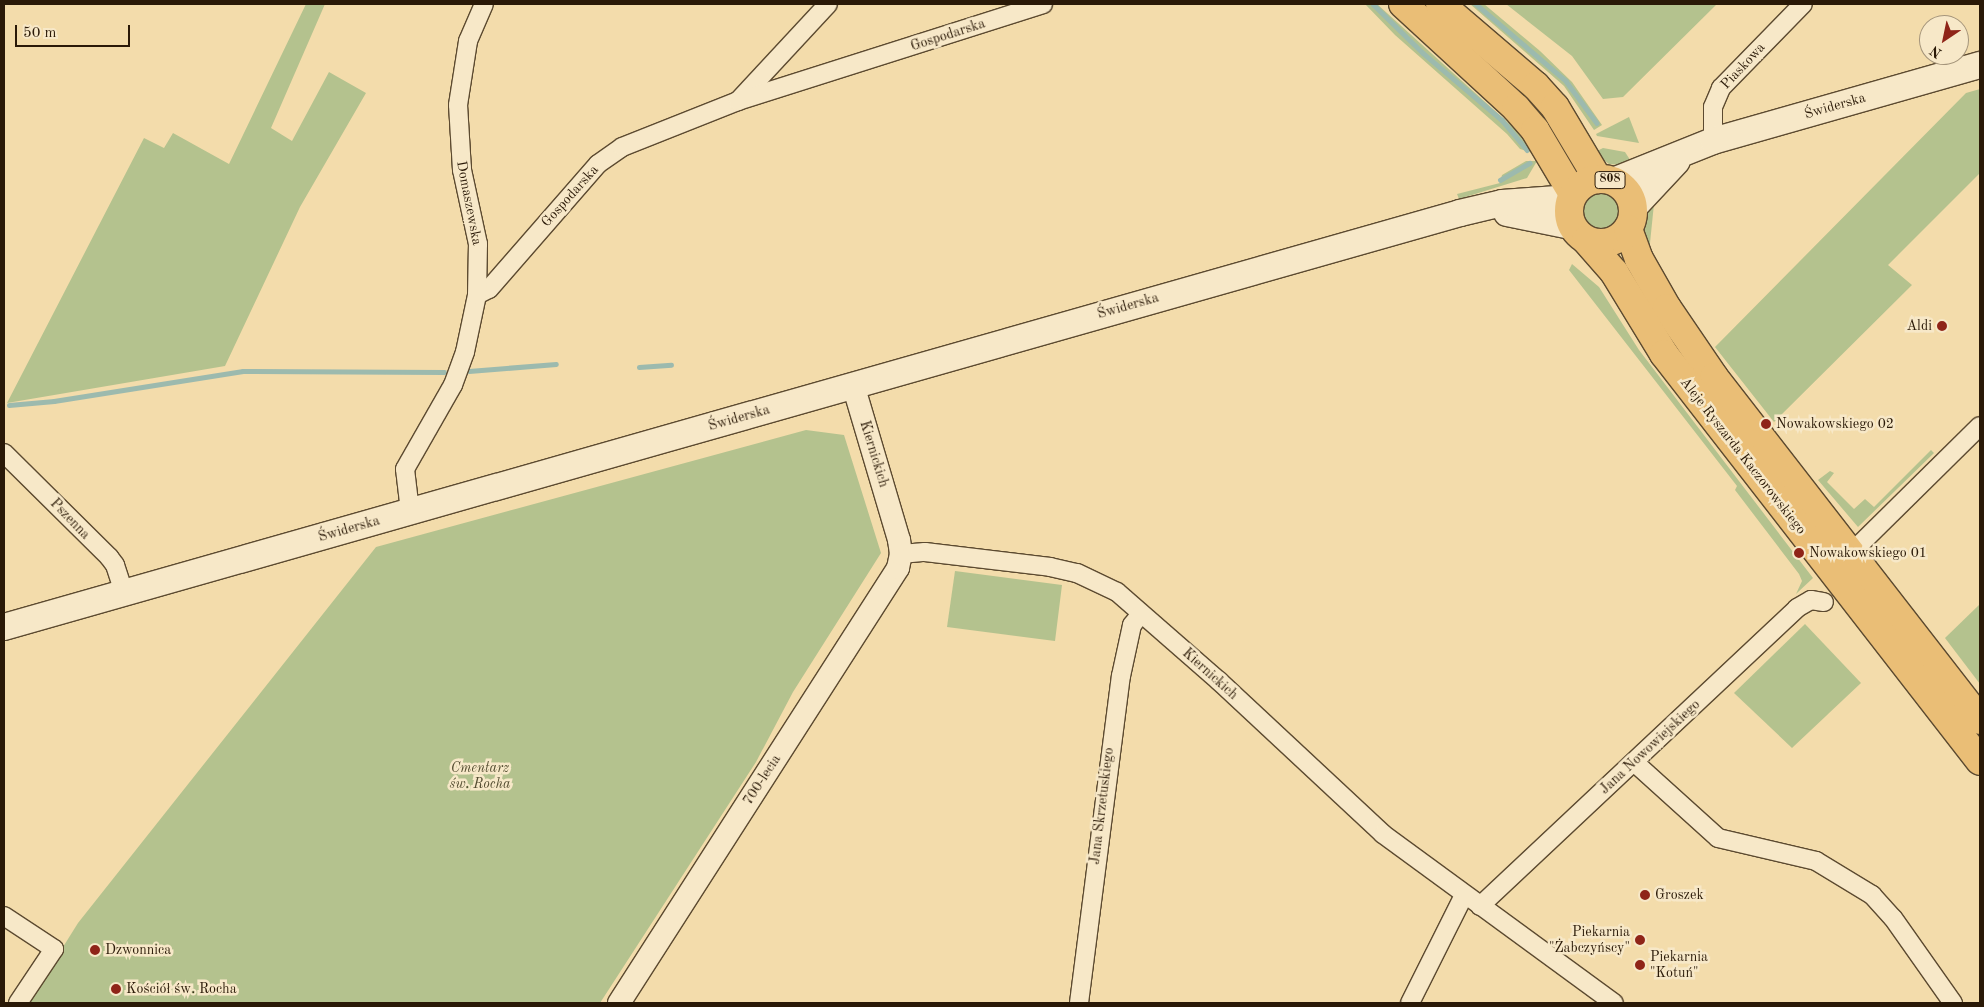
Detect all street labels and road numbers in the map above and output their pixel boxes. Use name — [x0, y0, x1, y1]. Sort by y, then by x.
street label: Gospodarska — [909, 15, 987, 55]
street label: Piaskowa — [1717, 39, 1769, 93]
street label: Świderska — [1802, 89, 1868, 123]
street label: Domaszewska — [453, 159, 485, 247]
street label: Gospodarska — [538, 162, 602, 230]
road number: 808 — [1594, 170, 1626, 190]
street label: Świderska — [1095, 289, 1161, 323]
street label: Aleje Ryszarda Kaczorowskiego — [1677, 374, 1809, 538]
street label: Świderska — [706, 401, 772, 435]
street label: Kiernickich — [856, 419, 892, 489]
street label: Pszenna — [47, 495, 93, 543]
street label: Świderska — [316, 512, 382, 546]
street label: Kiernickich — [1179, 645, 1241, 703]
street label: Jana Nowowiejskiego — [1596, 696, 1704, 798]
street label: Jana Skrzetuskiego — [1086, 747, 1118, 865]
street label: 700-lecia — [740, 752, 784, 808]

